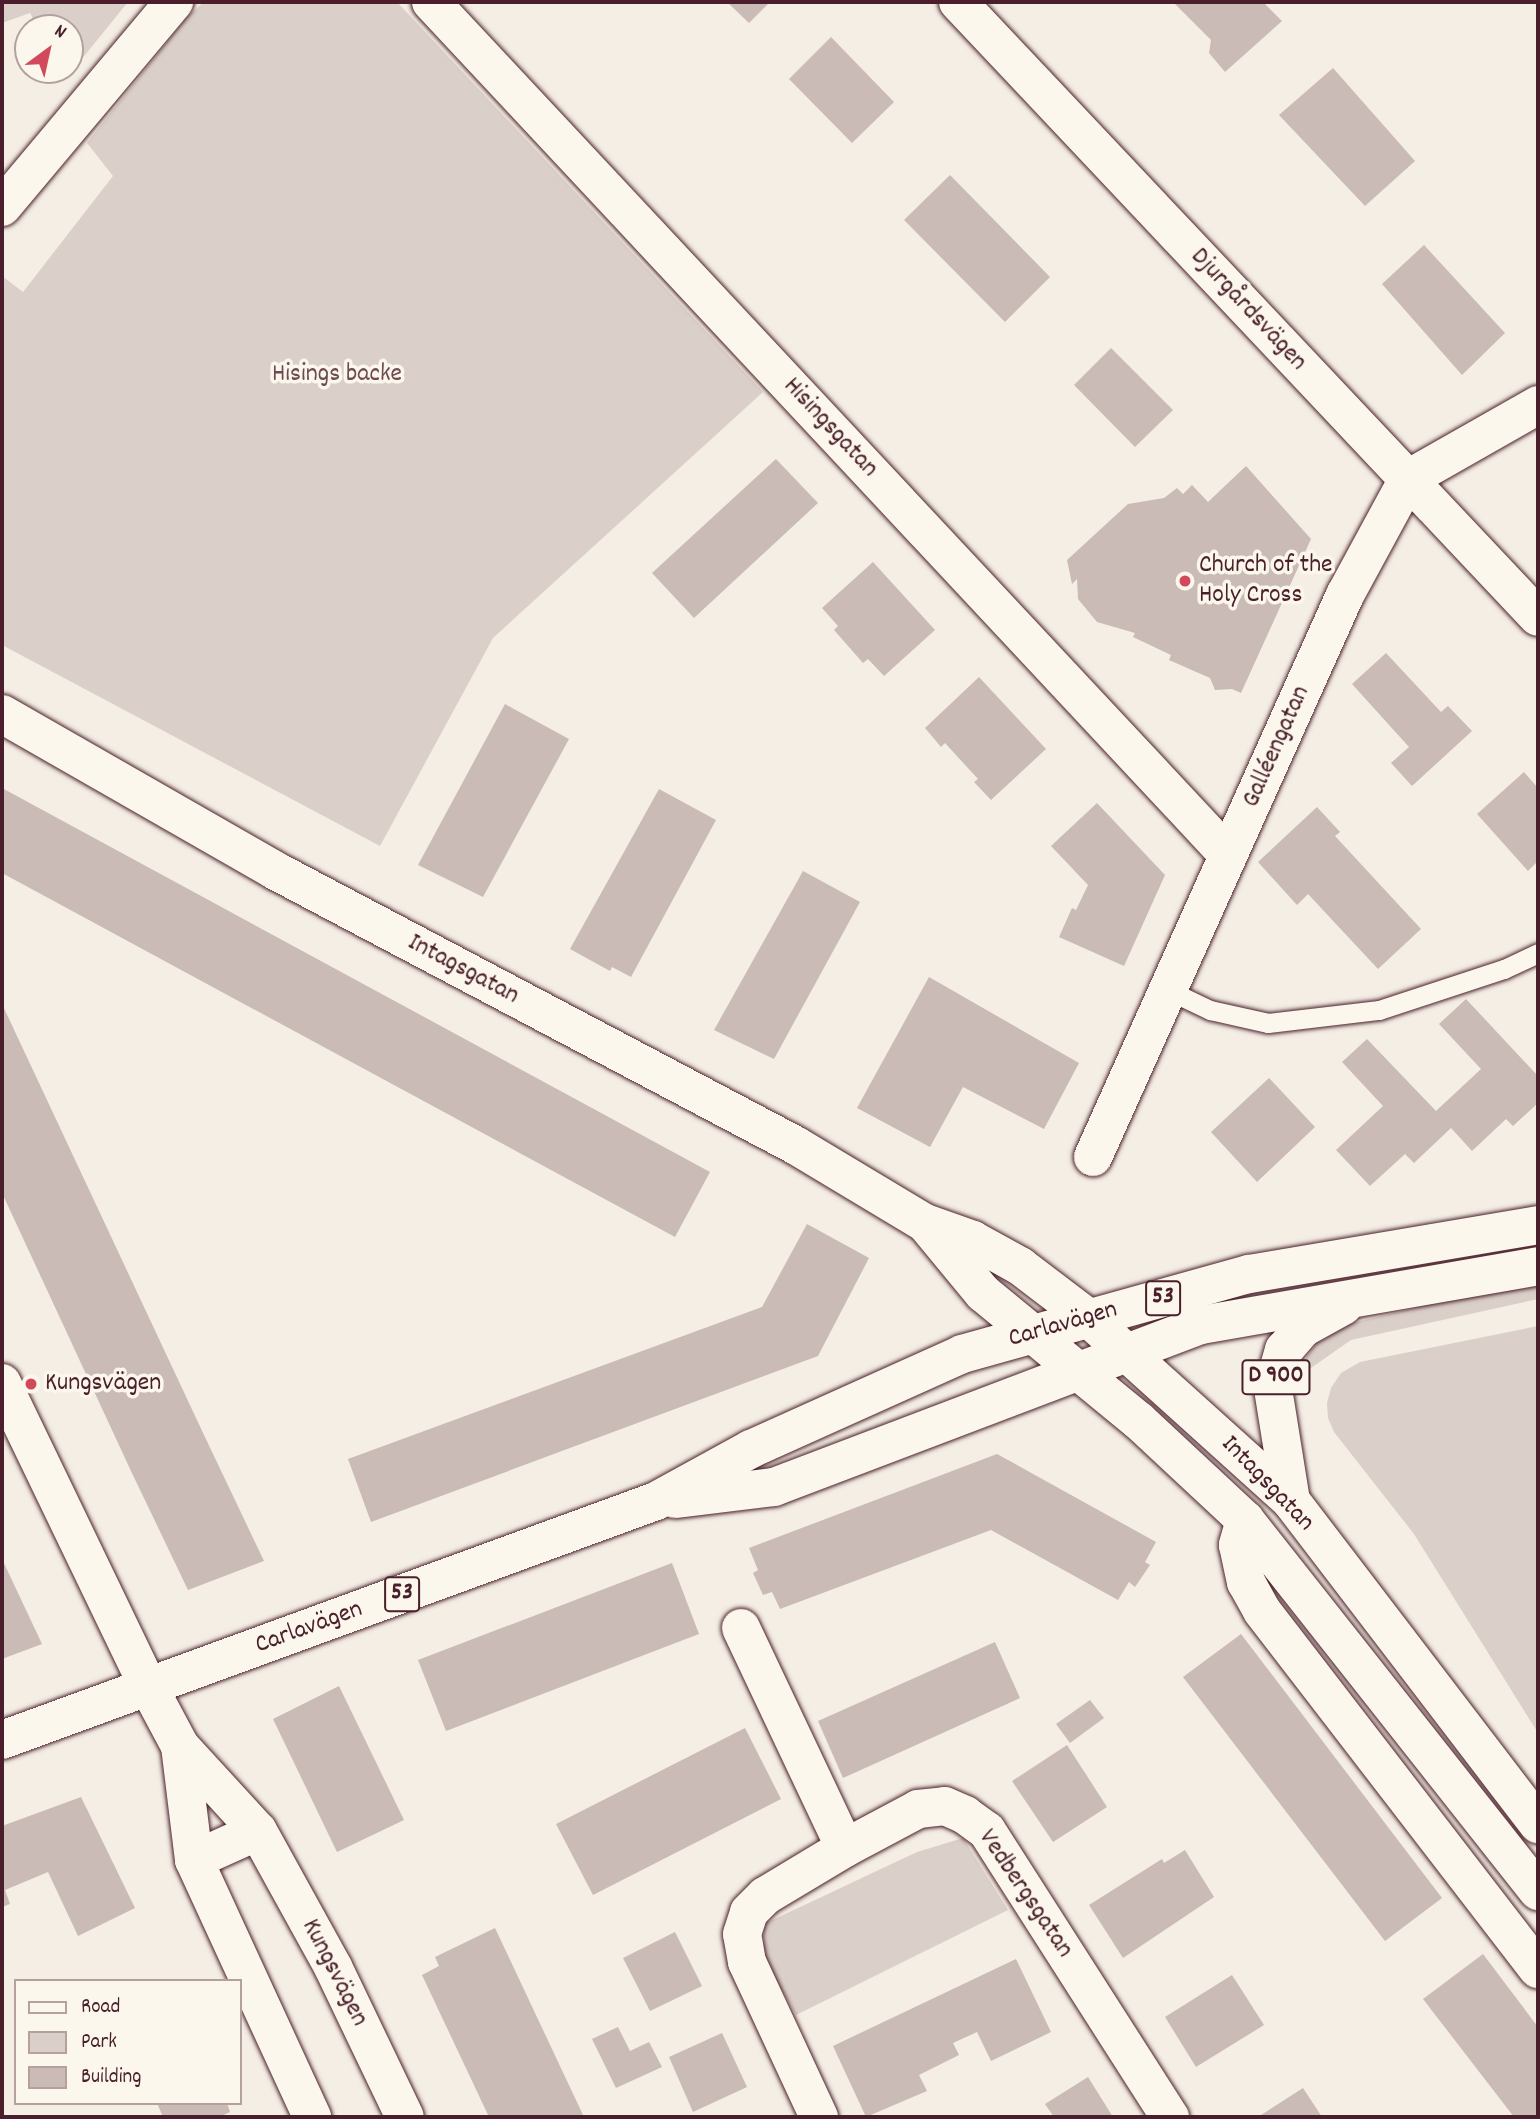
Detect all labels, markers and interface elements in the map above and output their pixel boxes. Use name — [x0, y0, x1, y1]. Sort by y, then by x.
north arrow — [14, 14, 84, 84]
text: N — [48, 19, 71, 47]
street label: Djurgårdsvägen — [1183, 242, 1313, 378]
park label: Hisings backe — [272, 359, 402, 391]
street label: Hisingsgatan — [776, 371, 884, 485]
place label: Church of the Holy Cross — [1199, 550, 1333, 612]
marker: Church of the Holy Cross — [1177, 573, 1193, 589]
street label: Galléengatan — [1236, 681, 1318, 813]
street label: Intagsgatan — [402, 928, 524, 1012]
road number: 53 — [1144, 1278, 1182, 1318]
street label: Carlavägen — [1005, 1295, 1121, 1355]
road number: D 900 — [1241, 1357, 1311, 1398]
place label: Kungsvägen — [45, 1368, 161, 1400]
marker: Kungsvägen — [23, 1376, 39, 1392]
street label: Intagsgatan — [1214, 1429, 1320, 1539]
road number: 53 — [383, 1574, 421, 1614]
street label: Carlavägen — [251, 1594, 367, 1662]
street label: Vedbergsgatan — [971, 1824, 1079, 1964]
street label: Kungsvägen — [294, 1914, 374, 2032]
legend — [14, 1979, 242, 2105]
text: Road — [81, 1993, 120, 2023]
text: Park — [81, 2028, 117, 2058]
text: Building — [81, 2063, 141, 2093]

